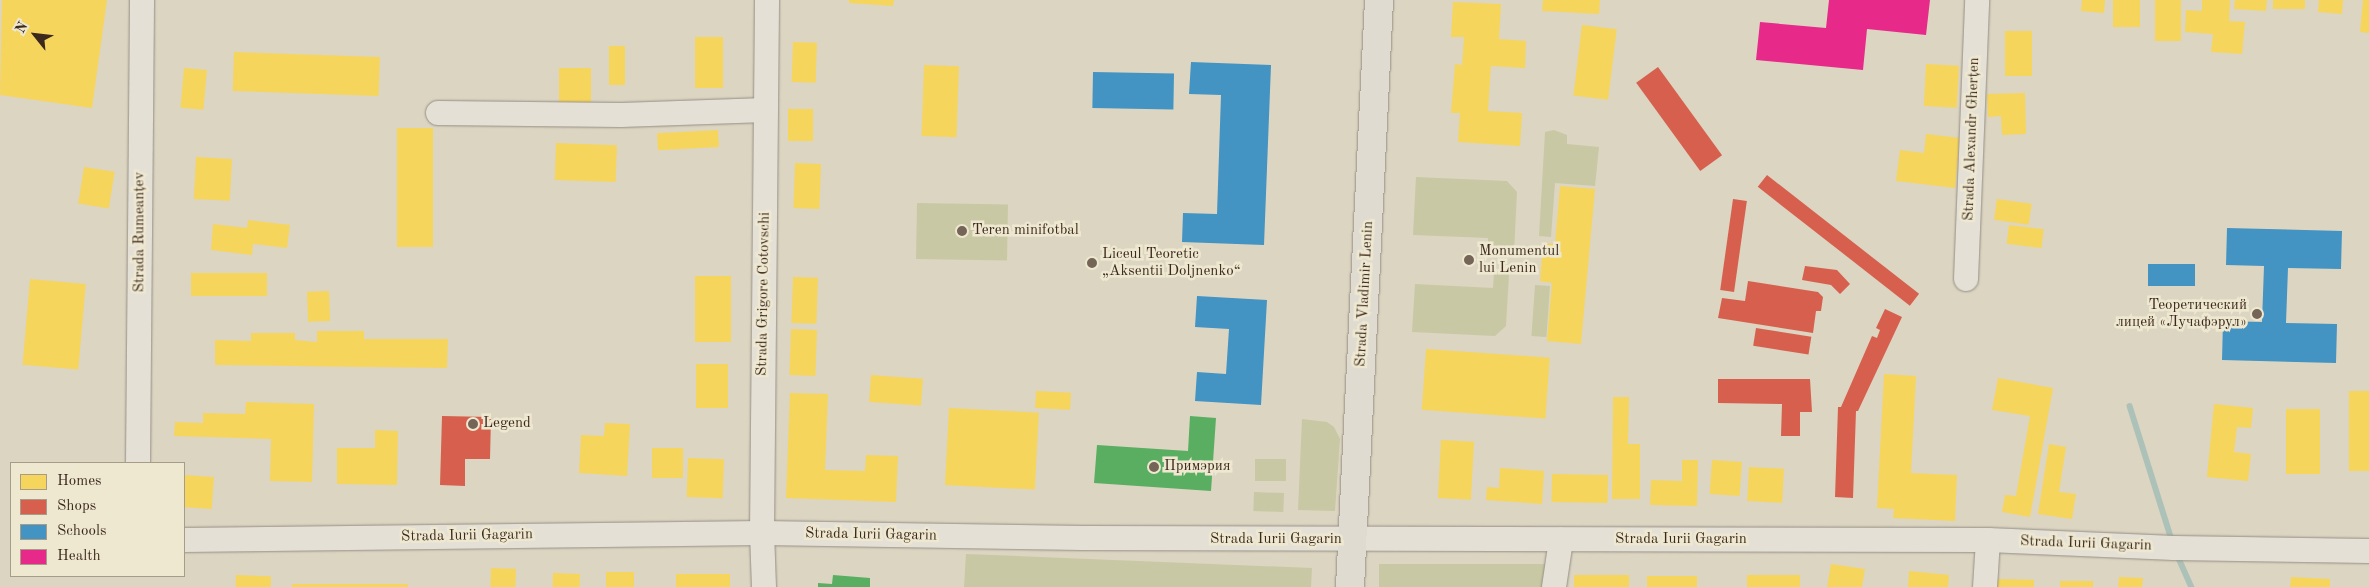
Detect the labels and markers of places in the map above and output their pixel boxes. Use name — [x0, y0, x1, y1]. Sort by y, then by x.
place label: Teren minifotbal — [972, 222, 1079, 240]
marker: Teren minifotbal — [956, 225, 968, 237]
place label: Monumentul lui Lenin — [1479, 242, 1559, 277]
place label: Liceul Teoretic „Aksentii Doljnenko“ — [1102, 245, 1241, 280]
marker: Monumentul lui Lenin — [1463, 254, 1475, 266]
marker: Liceul Teoretic „Aksentii Doljnenko“ — [1086, 257, 1098, 269]
place label: Теоретический лицей «Лучафэрул» — [2116, 296, 2247, 331]
marker: Теоретический лицей «Лучафэрул» — [2251, 308, 2263, 320]
place label: Legend — [483, 415, 531, 433]
marker: Legend — [467, 418, 479, 430]
place label: Примэрия — [1164, 458, 1231, 476]
marker: Примэрия — [1148, 461, 1160, 473]

